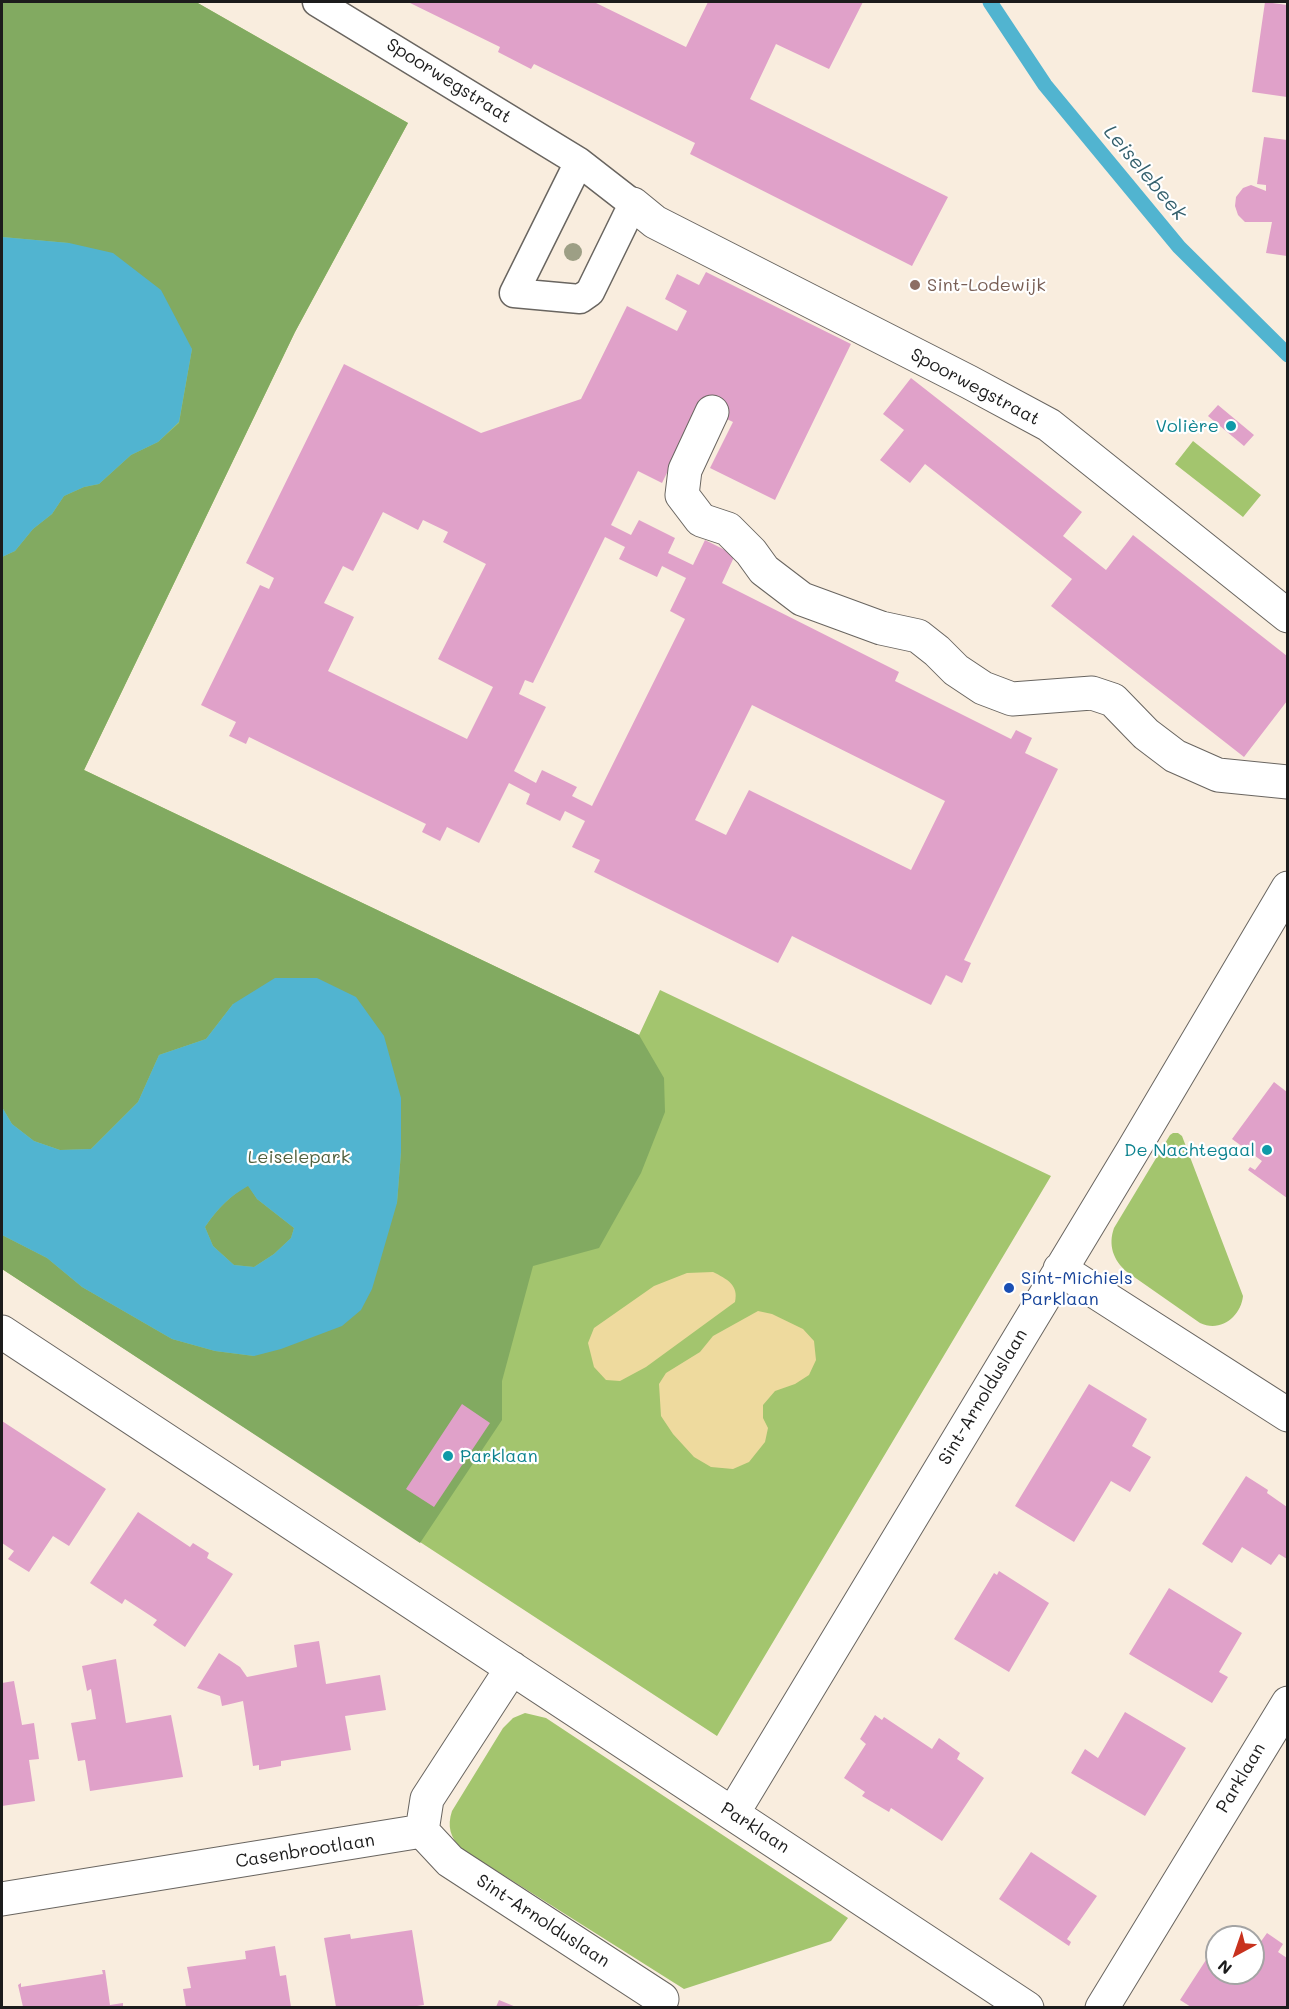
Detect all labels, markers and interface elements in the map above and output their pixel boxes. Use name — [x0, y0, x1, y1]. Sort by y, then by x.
street label: Spoorwegstraat — [383, 34, 515, 128]
water label: Leiselebeek — [1098, 121, 1192, 225]
place label: Sint-Lodewijk — [927, 274, 1046, 296]
marker: Sint-Lodewijk — [908, 278, 922, 292]
street label: Spoorwegstraat — [907, 344, 1043, 430]
place label: Volière — [1155, 415, 1219, 437]
marker: Volière — [1224, 419, 1238, 433]
place label: De Nachtegaal — [1124, 1139, 1255, 1161]
marker: De Nachtegaal — [1260, 1143, 1274, 1157]
park label: Leiselepark — [248, 1146, 350, 1168]
place label: Sint-Michiels Parklaan — [1021, 1267, 1133, 1310]
marker: Sint-Michiels Parklaan — [1002, 1281, 1016, 1295]
street label: Sint-Arnolduslaan — [934, 1325, 1032, 1469]
place label: Parklaan — [460, 1445, 538, 1467]
marker: Parklaan — [441, 1449, 455, 1463]
street label: Parklaan — [1212, 1739, 1270, 1817]
street label: Parklaan — [717, 1798, 793, 1858]
street label: Casenbrootlaan — [234, 1829, 376, 1873]
street label: Sint-Arnolduslaan — [472, 1870, 614, 1972]
north arrow — [1205, 1925, 1265, 1985]
text: N — [1213, 1956, 1236, 1980]

